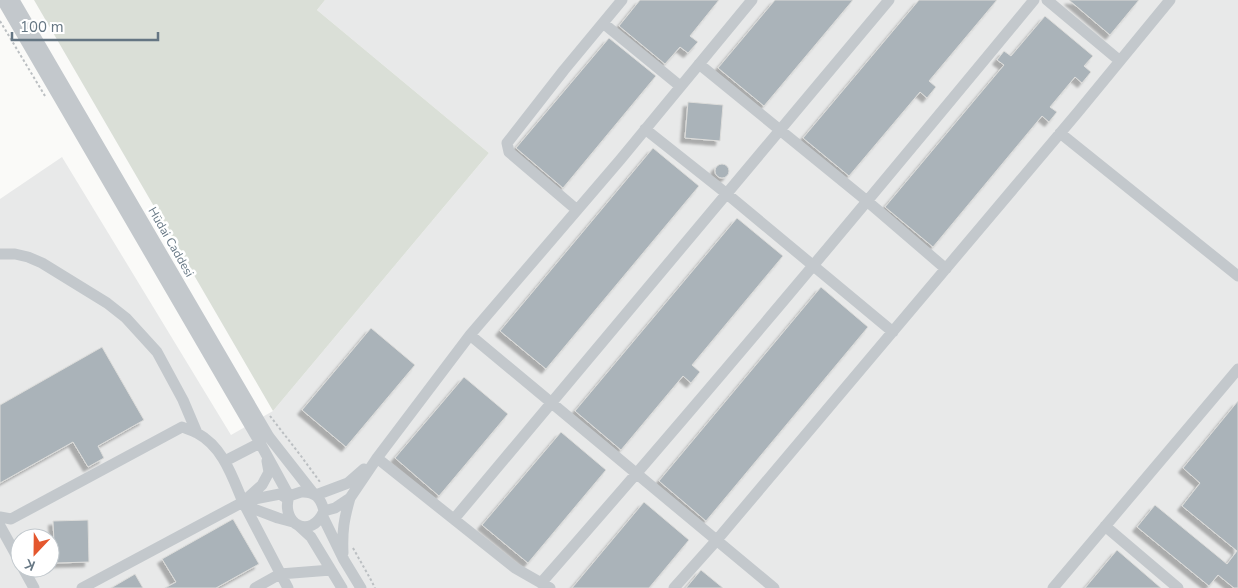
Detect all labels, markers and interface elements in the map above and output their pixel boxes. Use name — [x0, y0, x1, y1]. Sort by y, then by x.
scale bar — [12, 10, 159, 42]
text: 100 m — [20, 17, 64, 37]
street label: Hüdai Caddesi — [145, 204, 197, 280]
north arrow — [10, 528, 60, 578]
text: K — [22, 554, 38, 575]

